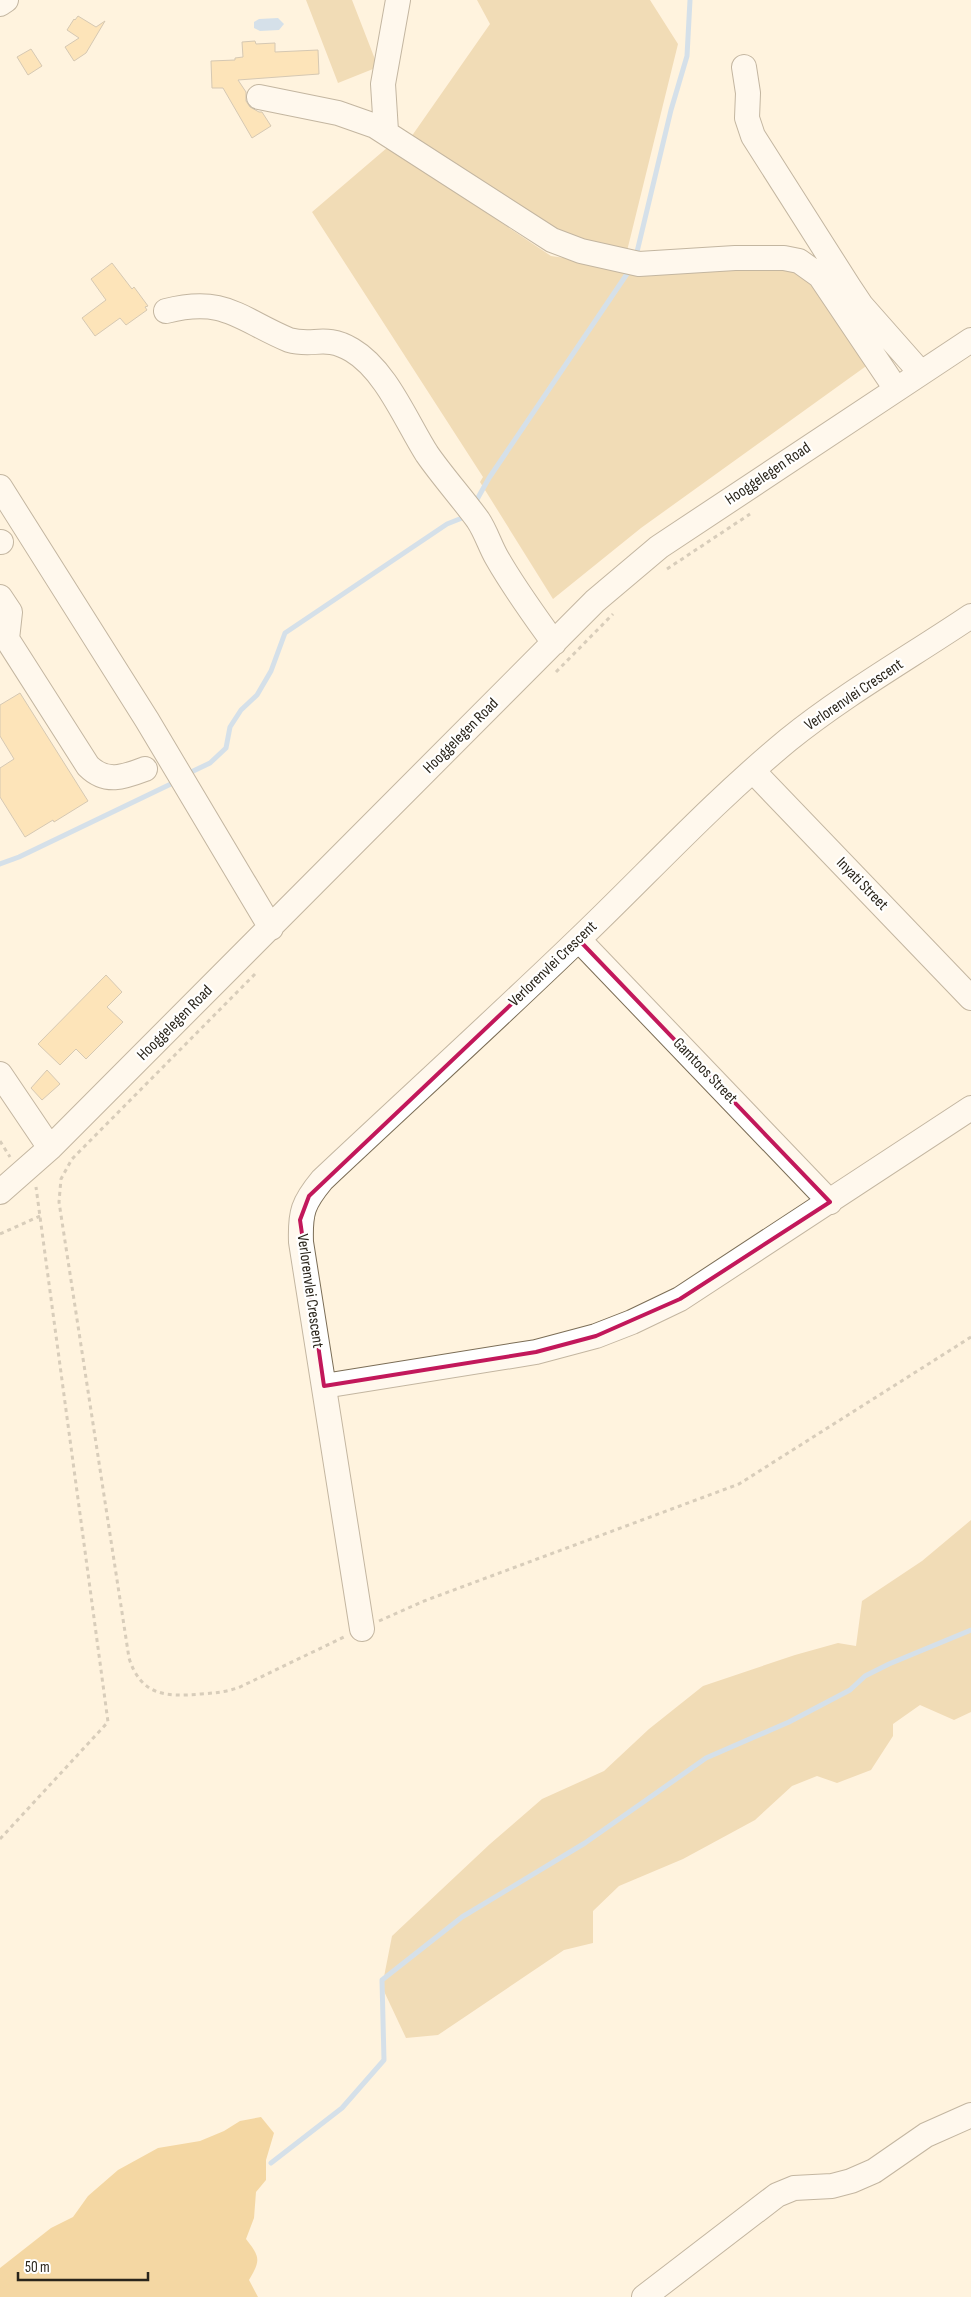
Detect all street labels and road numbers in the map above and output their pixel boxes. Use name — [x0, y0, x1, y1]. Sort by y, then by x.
street label: Hooggelegen Road — [722, 439, 814, 509]
street label: Verlorenvlei Crescent — [801, 655, 907, 735]
street label: Hooggelegen Road — [419, 694, 503, 778]
street label: Inyati Street — [832, 854, 892, 915]
street label: Verlorenvlei Crescent — [505, 917, 601, 1011]
street label: Hooggelegen Road — [133, 981, 217, 1065]
street label: Gamtoos Street — [669, 1034, 741, 1108]
street label: Verlorenvlei Crescent — [293, 1233, 327, 1349]

